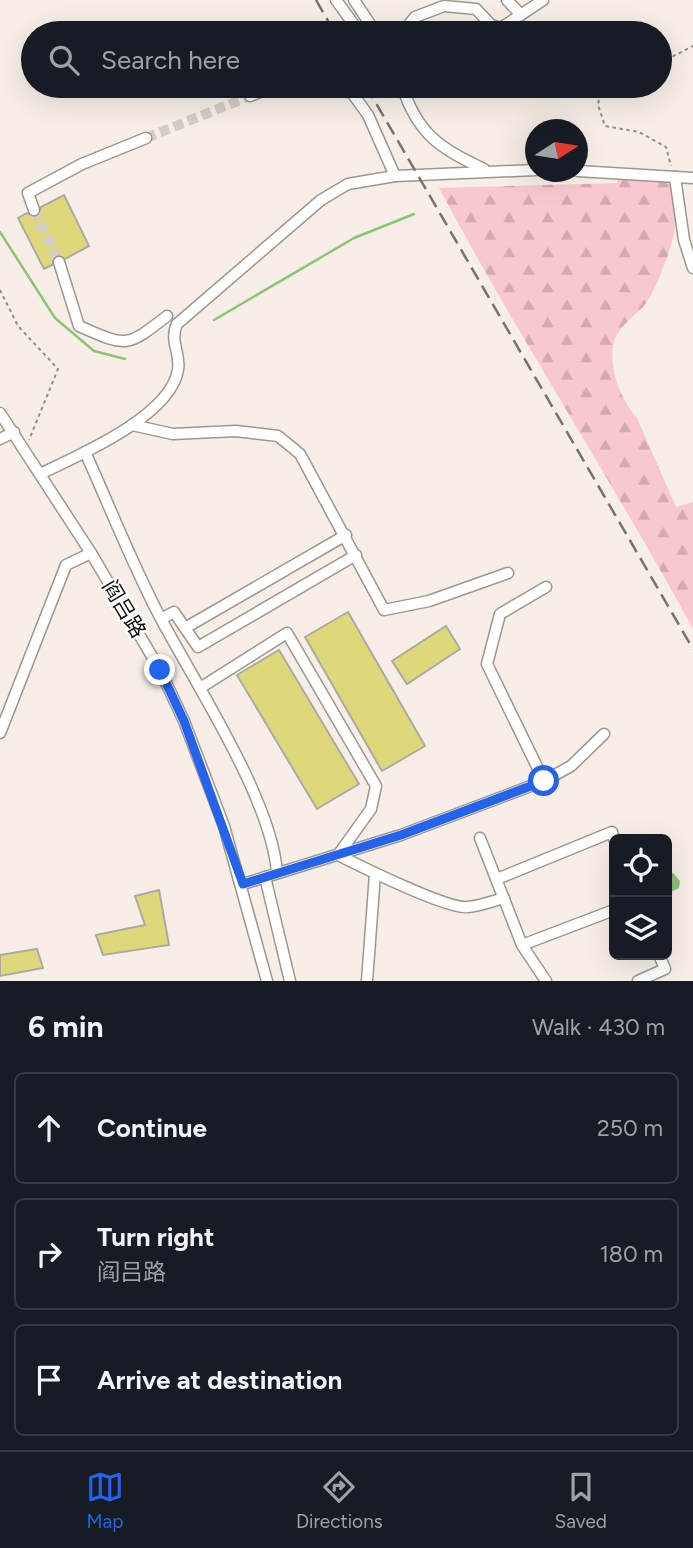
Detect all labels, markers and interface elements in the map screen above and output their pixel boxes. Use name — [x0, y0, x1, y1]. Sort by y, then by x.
search box — [21, 21, 672, 98]
icon: search — [45, 41, 83, 79]
text: Search here — [101, 44, 240, 76]
north arrow — [525, 119, 588, 182]
street label: 阎吕路 — [97, 575, 151, 642]
route end — [144, 654, 175, 685]
route start — [528, 765, 559, 796]
map controls — [609, 834, 672, 960]
button: locate — [609, 834, 672, 897]
button: layers — [609, 897, 672, 960]
text: 6 min — [28, 1008, 104, 1045]
text: Walk · 430 m — [532, 1013, 665, 1041]
icon: ahead — [30, 1109, 68, 1147]
text: Continue — [97, 1112, 207, 1144]
text: 250 m — [597, 1114, 663, 1142]
text: Turn right — [97, 1221, 214, 1253]
icon: right — [30, 1235, 68, 1273]
text: 180 m — [599, 1240, 663, 1268]
text: 阎吕路 — [97, 1258, 166, 1286]
icon: arrive — [30, 1361, 68, 1399]
text: Arrive at destination — [97, 1364, 342, 1396]
tab: Map — [86, 1468, 124, 1533]
tab: Directions — [296, 1468, 383, 1533]
tab: Saved — [555, 1468, 607, 1533]

